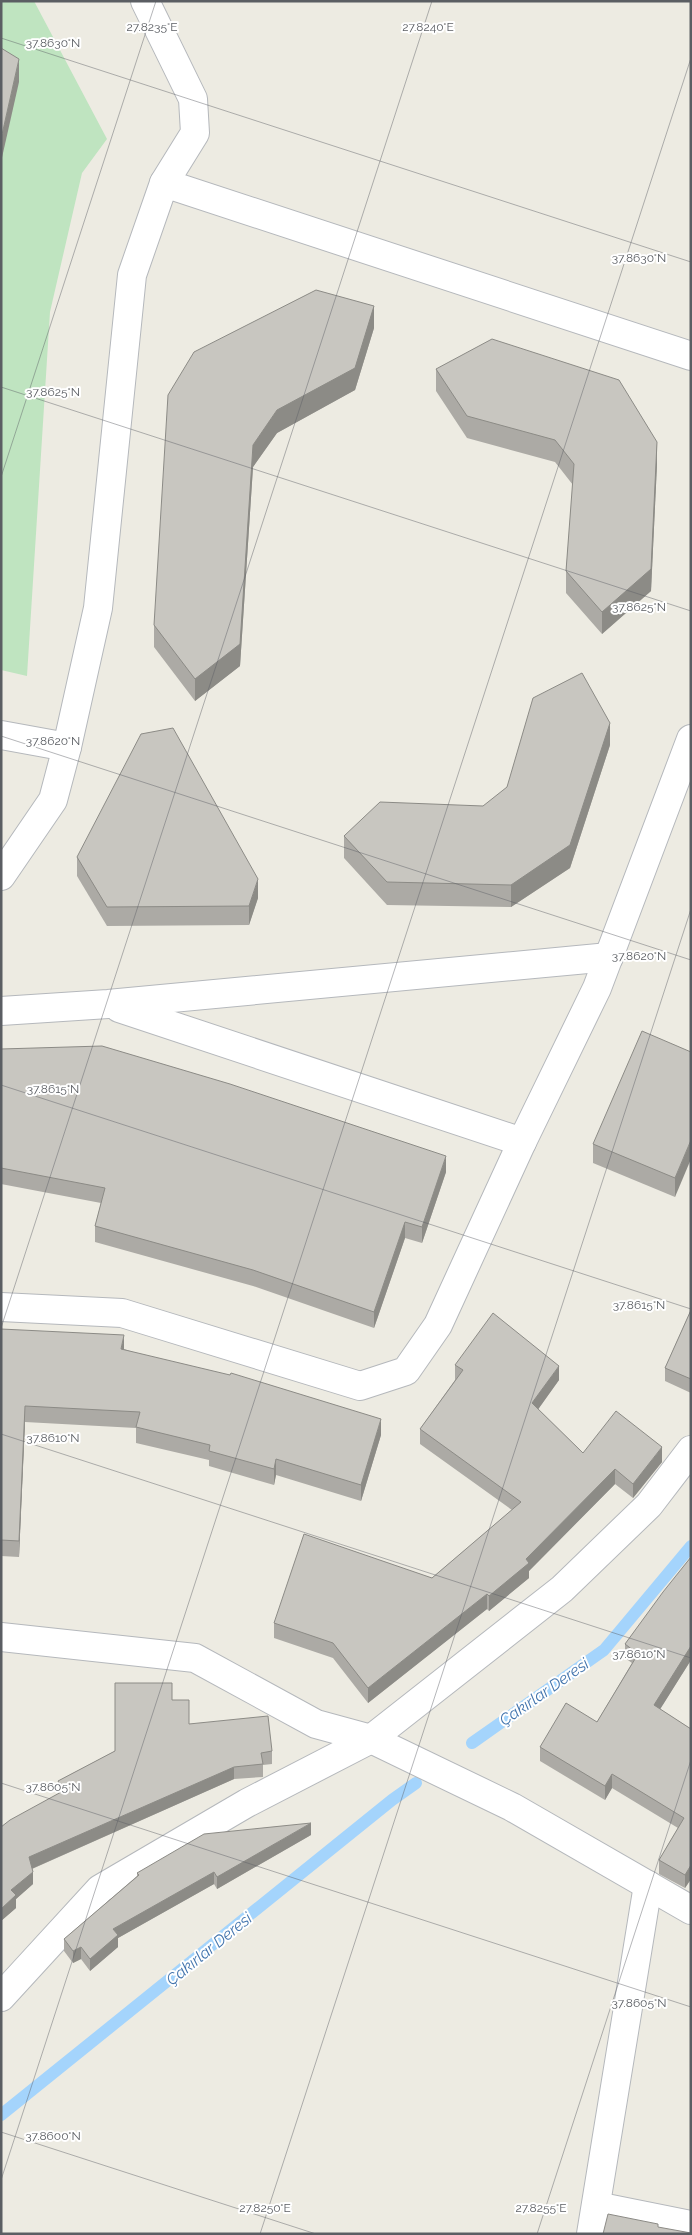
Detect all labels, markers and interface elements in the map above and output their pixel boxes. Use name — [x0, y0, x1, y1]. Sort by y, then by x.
text: 27.8235°E — [127, 20, 177, 34]
text: 27.8240°E — [402, 20, 454, 34]
text: 37.8630°N — [26, 36, 80, 50]
text: 37.8630°N — [612, 251, 666, 265]
text: 37.8625°N — [26, 385, 80, 399]
text: 37.8625°N — [612, 600, 666, 614]
text: 37.8620°N — [26, 734, 80, 748]
text: 37.8620°N — [612, 949, 666, 963]
text: 37.8615°N — [27, 1082, 79, 1096]
text: 37.8615°N — [613, 1298, 665, 1312]
text: 37.8610°N — [26, 1431, 80, 1445]
text: 37.8610°N — [612, 1647, 666, 1661]
water label: Çakırlar Deresi — [496, 1654, 593, 1730]
text: 37.8605°N — [26, 1780, 80, 1794]
water label: Çakırlar Deresi — [162, 1908, 256, 1989]
text: 37.8605°N — [612, 1996, 666, 2010]
text: 37.8600°N — [25, 2129, 81, 2143]
text: 27.8250°E — [239, 2201, 291, 2215]
text: 27.8255°E — [515, 2201, 567, 2215]

